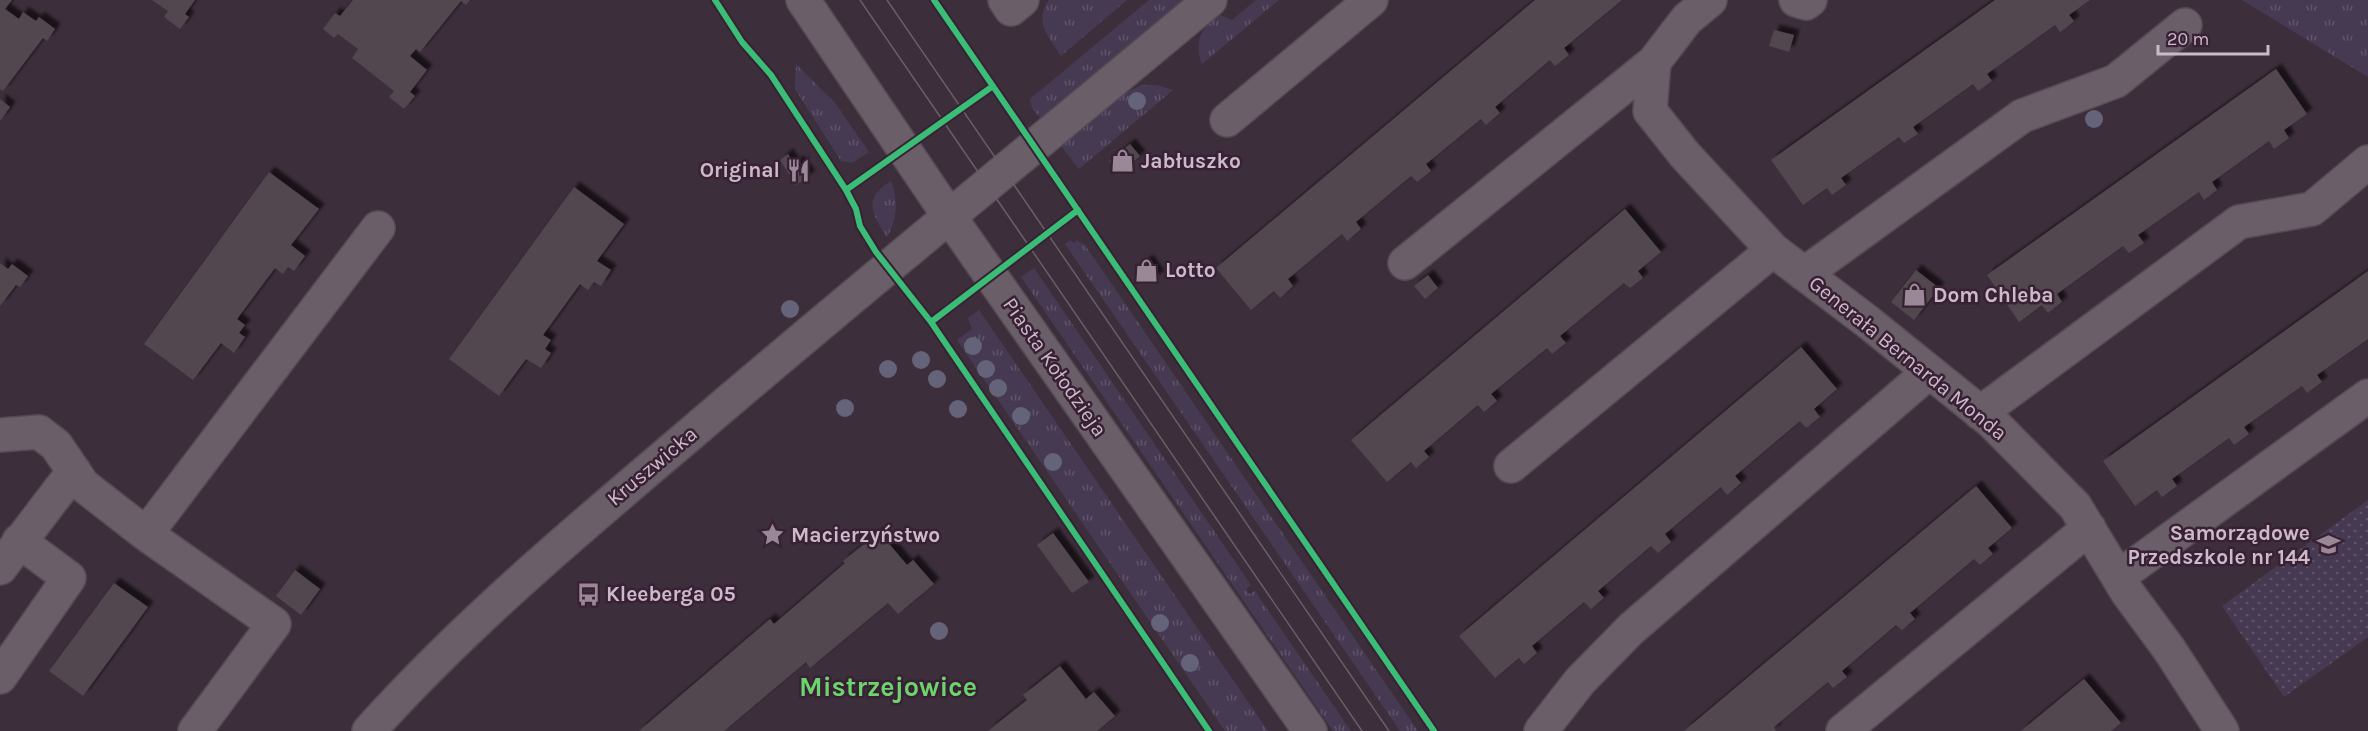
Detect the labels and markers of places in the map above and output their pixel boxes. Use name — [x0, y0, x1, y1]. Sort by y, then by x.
shop icon: Jabłuszko — [1110, 148, 1136, 174]
place label: Jabłuszko — [1141, 149, 1241, 173]
restaurant icon: Original — [785, 157, 811, 183]
place label: Original — [700, 158, 780, 182]
shop icon: Lotto — [1134, 257, 1160, 283]
place label: Lotto — [1165, 258, 1216, 282]
shop icon: Dom Chleba — [1902, 282, 1928, 308]
place label: Dom Chleba — [1933, 283, 2054, 307]
place label: Samorządowe Przedszkole nr 144 — [2127, 521, 2310, 569]
place icon: Macierzyństwo — [760, 522, 786, 548]
place label: Macierzyństwo — [791, 523, 940, 547]
school or university icon: Samorządowe Przedszkole nr 144 — [2315, 532, 2341, 558]
bus stop icon: Kleeberga 05 — [575, 581, 601, 607]
place label: Kleeberga 05 — [606, 582, 736, 606]

